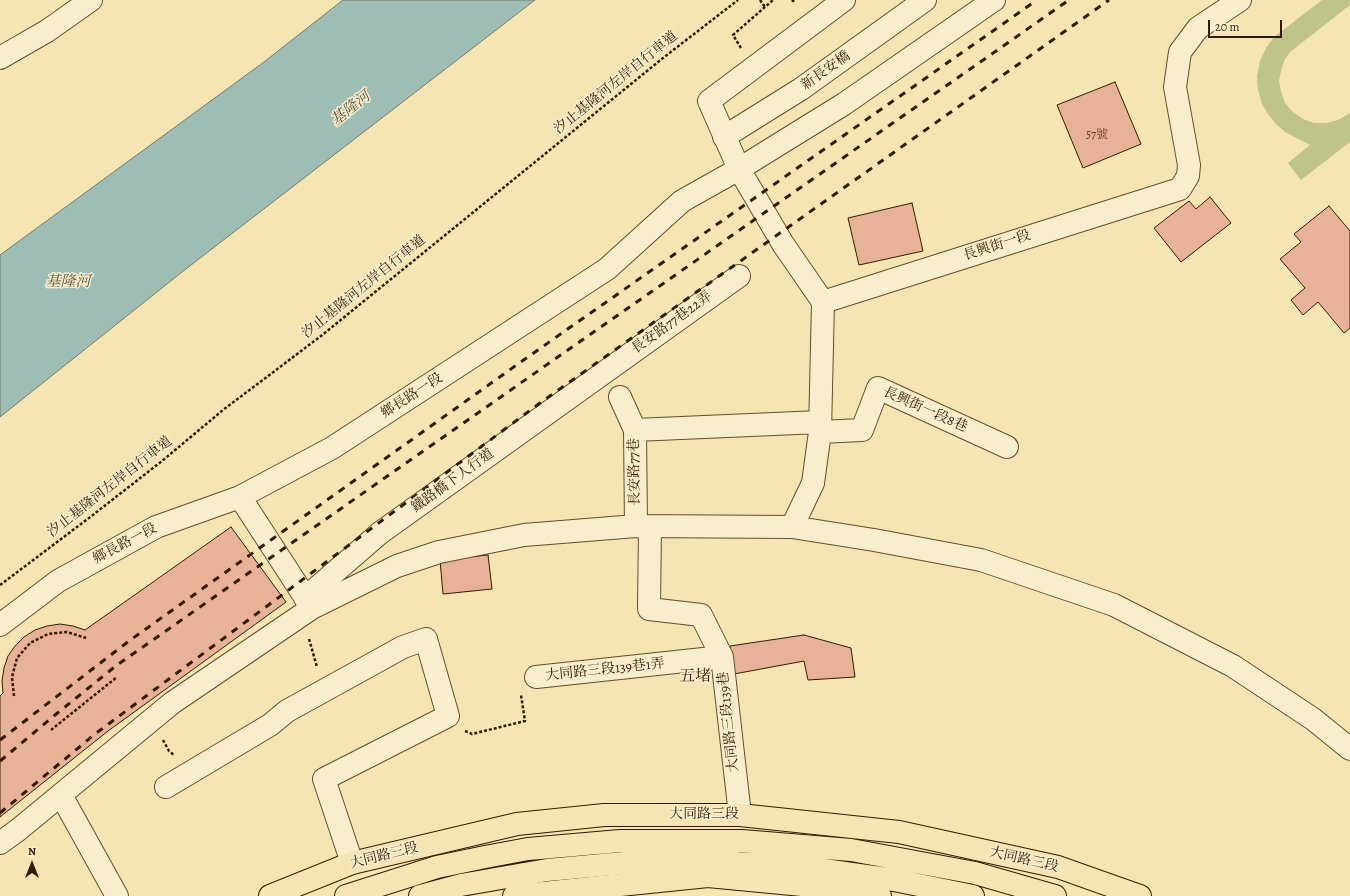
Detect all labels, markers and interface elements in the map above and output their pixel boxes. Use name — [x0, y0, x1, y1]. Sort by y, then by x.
scale bar — [1210, 12, 1284, 38]
text: 20 m — [1215, 19, 1239, 35]
street label: 汐止基隆河左岸自行車道 — [551, 28, 681, 138]
street label: 新長安橋 — [798, 48, 854, 94]
water label: 基隆河 — [328, 88, 374, 130]
house number: 57號 — [1086, 128, 1108, 142]
street label: 長興街一段 — [961, 227, 1033, 265]
street label: 汐止基隆河左岸自行車道 — [299, 232, 429, 342]
water label: 基隆河 — [46, 273, 90, 291]
street label: 長安路77巷22弄 — [629, 288, 715, 358]
street label: 鄉長路一段 — [378, 370, 446, 422]
street label: 長興街一段8巷 — [880, 384, 970, 436]
street label: 汐止基隆河左岸自行車道 — [44, 433, 176, 541]
street label: 長安路77巷 — [626, 438, 644, 506]
street label: 鐵路橋下人行道 — [408, 445, 498, 517]
street label: 鄉長路一段 — [90, 520, 160, 568]
street label: 大同路三段139巷1弄 — [545, 655, 665, 685]
district label: 五堵 — [679, 667, 711, 687]
street label: 大同路三段139巷 — [715, 671, 743, 773]
street label: 大同路三段 — [669, 807, 739, 823]
street label: 大同路三段 — [348, 839, 420, 873]
north arrow — [12, 844, 52, 884]
text: N — [28, 844, 36, 859]
street label: 大同路三段 — [988, 844, 1060, 876]

